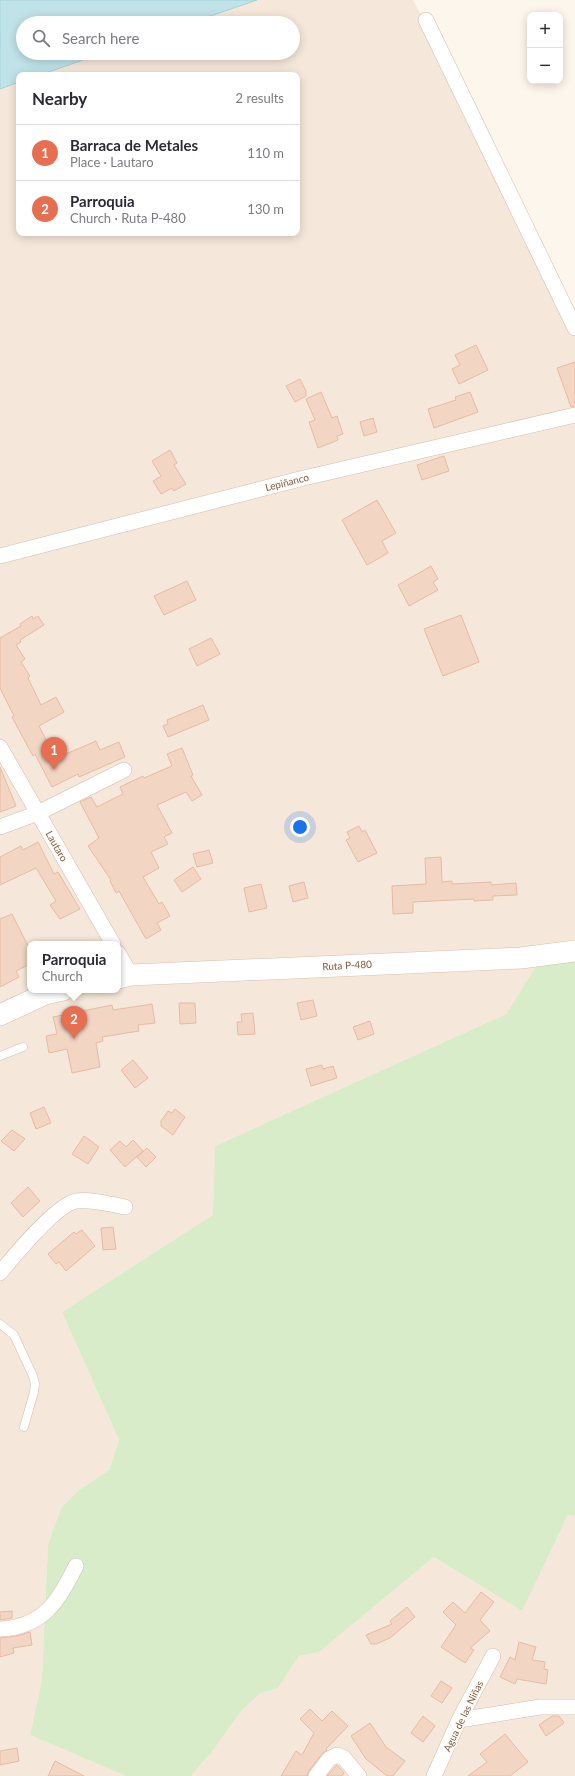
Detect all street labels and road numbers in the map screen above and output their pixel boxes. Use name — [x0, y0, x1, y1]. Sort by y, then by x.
street label: Lepiñanco — [264, 471, 310, 493]
street label: Lautaro — [43, 829, 71, 864]
street label: Ruta P-480 — [322, 958, 372, 972]
street label: Agua de las Niñas — [441, 1679, 485, 1753]

